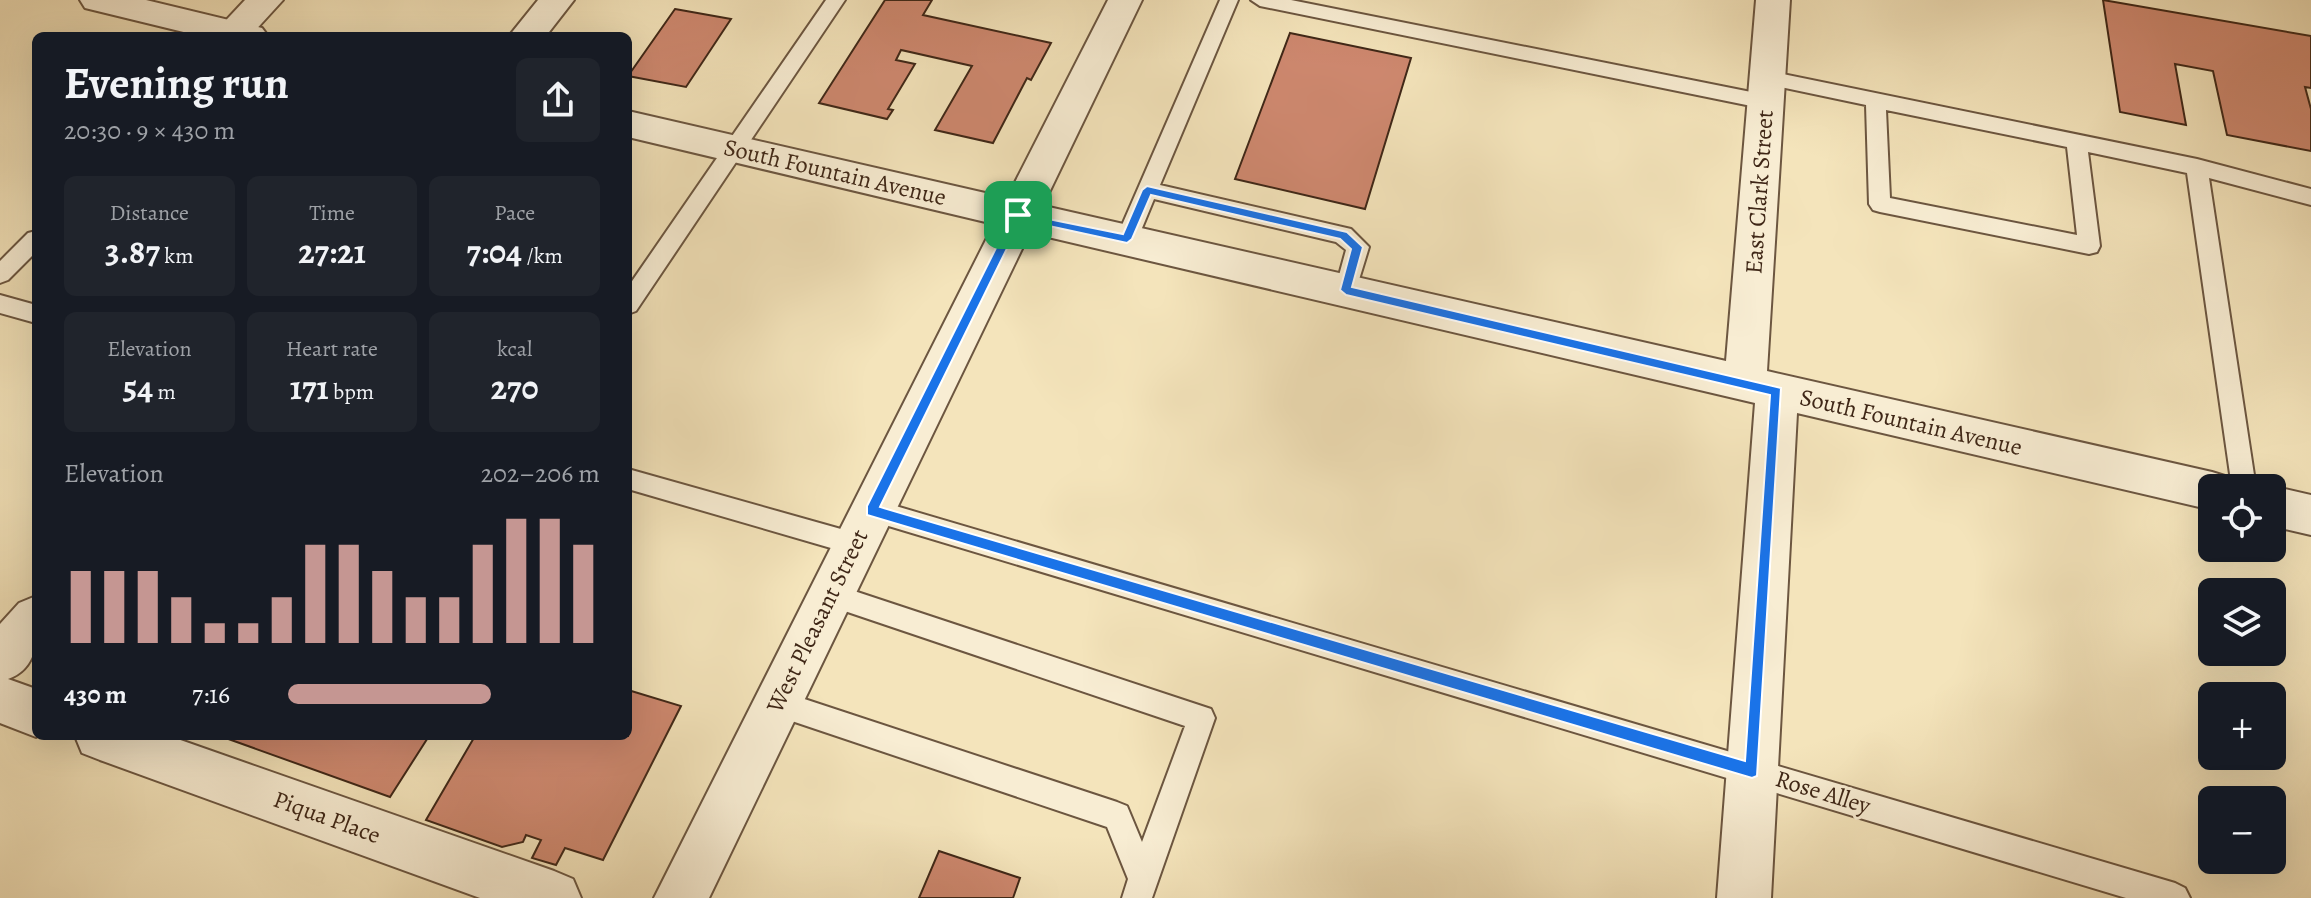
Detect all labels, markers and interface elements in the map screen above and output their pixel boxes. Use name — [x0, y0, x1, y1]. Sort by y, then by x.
text: Evening run — [64, 53, 289, 113]
button: share — [516, 58, 600, 142]
street label: East Clark Street — [1737, 109, 1781, 275]
text: 20:30 · 9 × 430 m — [64, 113, 235, 148]
street label: South Fountain Avenue — [721, 131, 949, 213]
pin — [984, 181, 1052, 249]
icon: arrive — [996, 193, 1040, 237]
text: Distance — [110, 198, 189, 228]
text: Time — [309, 198, 355, 228]
text: Pace — [494, 198, 535, 228]
text: 3.87 — [105, 228, 160, 275]
text: 27:21 — [298, 228, 366, 275]
text: 7:04 — [466, 228, 522, 275]
text: km — [160, 241, 194, 271]
text: /km — [522, 241, 563, 271]
text: Elevation — [107, 334, 192, 364]
text: Heart rate — [286, 334, 378, 364]
text: kcal — [497, 334, 532, 364]
text: 54 — [123, 364, 153, 411]
text: 171 — [290, 364, 329, 411]
text: 270 — [491, 364, 539, 411]
text: m — [153, 377, 176, 407]
text: bpm — [329, 377, 374, 407]
street label: South Fountain Avenue — [1797, 381, 2025, 463]
text: Elevation — [64, 456, 164, 491]
text: 202–206 m — [481, 456, 600, 491]
map controls — [2198, 474, 2286, 874]
button: locate — [2198, 474, 2286, 562]
street label: West Pleasant Street — [758, 524, 875, 719]
button: layers — [2198, 578, 2286, 666]
text: 430 m — [64, 677, 127, 712]
text: 7:16 — [192, 677, 230, 712]
button: + — [2198, 682, 2286, 770]
street label: Rose Alley — [1772, 762, 1875, 822]
street label: Piqua Place — [269, 783, 385, 851]
button: − — [2198, 786, 2286, 874]

